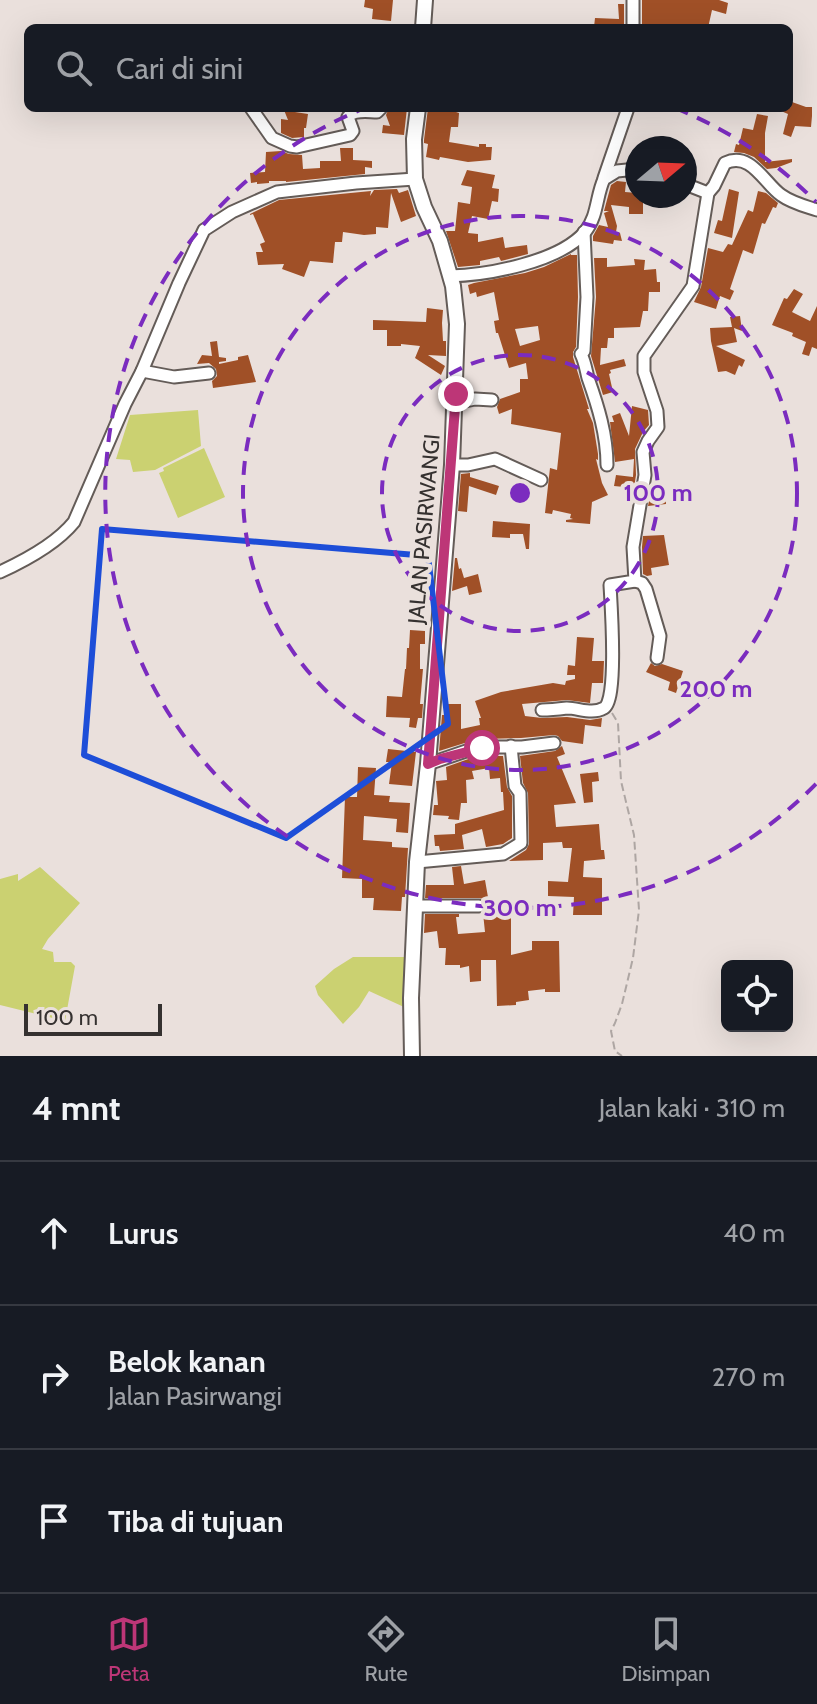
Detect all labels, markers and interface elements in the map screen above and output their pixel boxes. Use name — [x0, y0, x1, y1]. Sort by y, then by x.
search box — [24, 24, 793, 112]
icon: search — [52, 46, 96, 90]
text: Cari di sini — [116, 50, 243, 87]
north arrow — [625, 136, 697, 208]
route end — [438, 376, 474, 412]
street label: JALAN PASIRWANGI — [402, 433, 446, 626]
text: 100 m — [623, 478, 693, 507]
centre of rings — [506, 479, 534, 507]
text: 200 m — [680, 674, 752, 703]
route start — [464, 730, 500, 766]
text: 300 m — [483, 893, 557, 922]
map controls — [721, 960, 793, 1032]
button: locate — [721, 960, 793, 1032]
scale bar — [24, 1000, 162, 1036]
text: 100 m — [36, 1004, 98, 1031]
text: 4 mnt — [32, 1087, 121, 1129]
text: Jalan kaki · 310 m — [599, 1092, 785, 1124]
icon: ahead — [32, 1211, 76, 1255]
text: Lurus — [108, 1215, 179, 1252]
text: 40 m — [723, 1217, 785, 1249]
text: Belok kanan — [108, 1343, 266, 1380]
icon: right — [32, 1355, 76, 1399]
text: 270 m — [712, 1361, 785, 1393]
text: Jalan Pasirwangi — [108, 1380, 282, 1412]
icon: arrive — [32, 1499, 76, 1543]
text: Tiba di tujuan — [108, 1503, 284, 1540]
tab: Peta — [107, 1612, 151, 1687]
tab: Rute — [364, 1612, 408, 1687]
tab: Disimpan — [622, 1612, 710, 1687]

